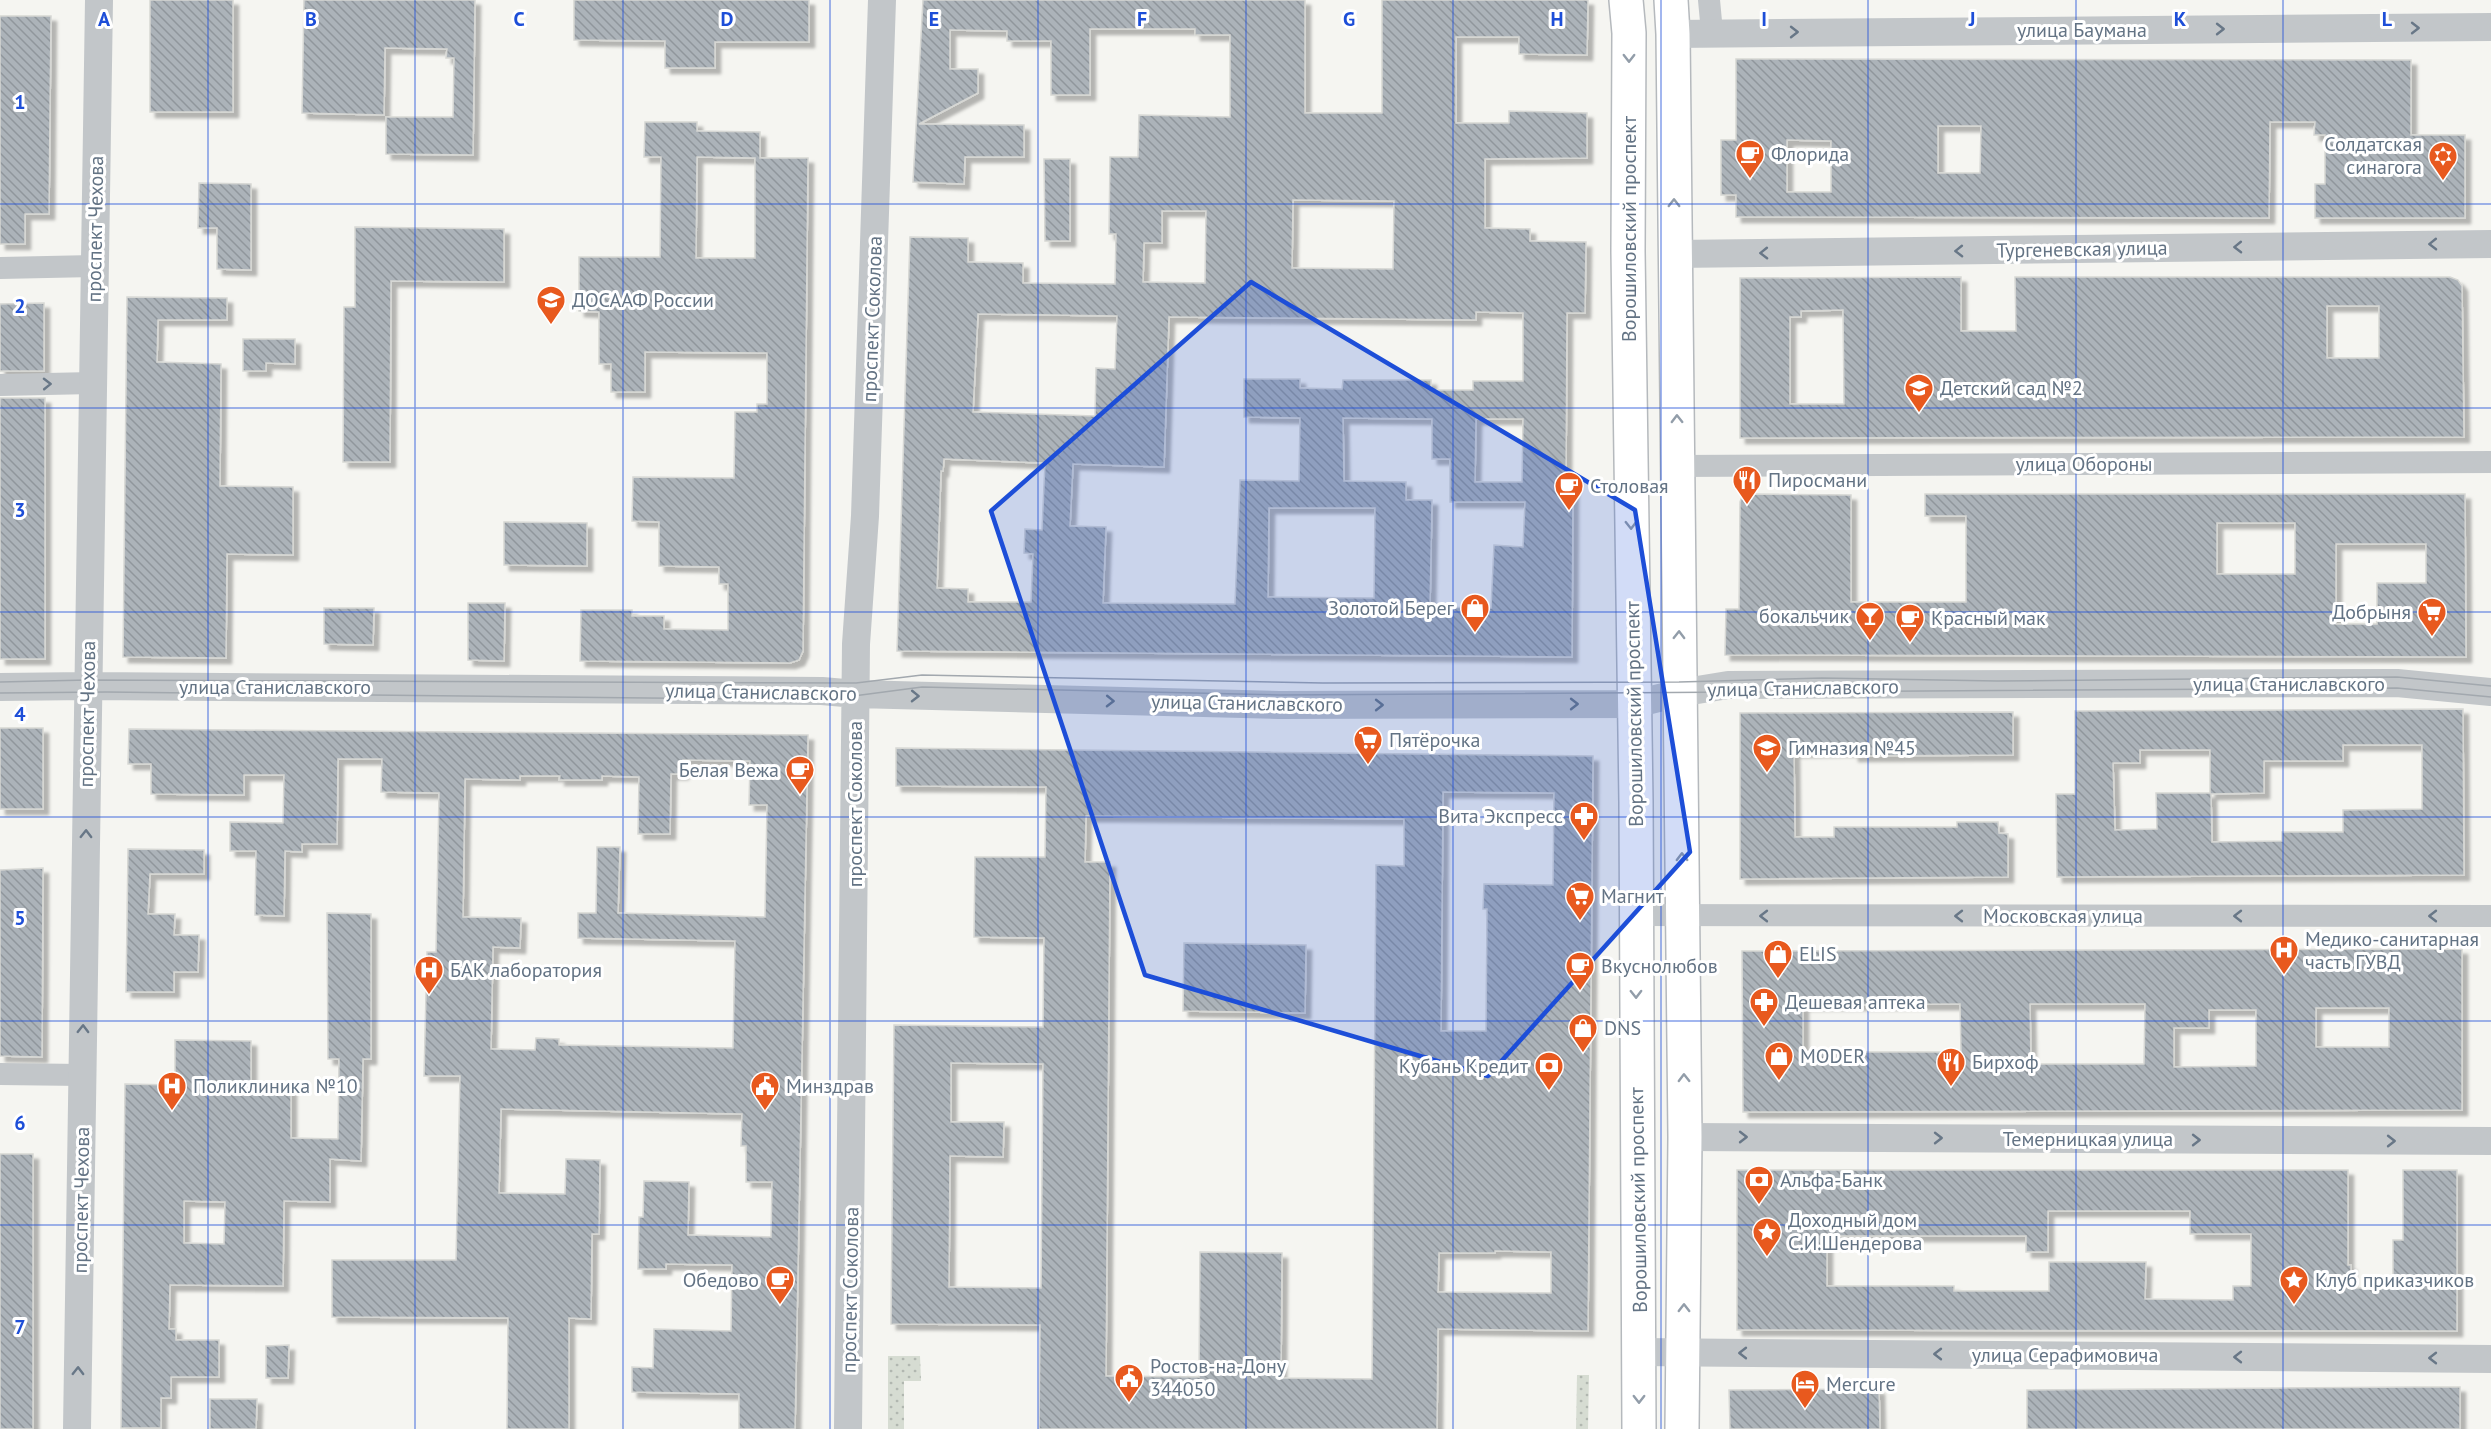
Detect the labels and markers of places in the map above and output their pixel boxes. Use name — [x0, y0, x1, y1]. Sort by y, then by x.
place label: Солдатская синагога — [2324, 131, 2422, 180]
cafe icon: Флорида — [1734, 138, 1766, 180]
synagogue icon: Солдатская синагога — [2427, 140, 2459, 182]
place label: Флорида — [1771, 141, 1849, 167]
school or university icon: ДОСААФ России — [535, 284, 567, 326]
place label: ДОСААФ России — [572, 287, 714, 313]
school or university icon: Детский сад №2 — [1903, 372, 1935, 414]
place label: Детский сад №2 — [1940, 375, 2083, 401]
restaurant icon: Пиросмани — [1731, 464, 1763, 506]
place label: Пиросмани — [1768, 467, 1867, 493]
cafe icon: Столовая — [1553, 470, 1585, 512]
place label: Столовая — [1590, 473, 1669, 499]
shop icon: Золотой Берег — [1459, 592, 1491, 634]
place label: Золотой Берег — [1328, 595, 1455, 621]
supermarket icon: Добрыня — [2416, 596, 2448, 638]
place label: Добрыня — [2332, 599, 2411, 625]
bar icon: бокальчик — [1854, 600, 1886, 642]
cafe icon: Красный мак — [1894, 602, 1926, 644]
place label: бокальчик — [1759, 603, 1849, 629]
place label: Красный мак — [1931, 605, 2046, 631]
supermarket icon: Пятёрочка — [1352, 724, 1384, 766]
place label: Пятёрочка — [1389, 727, 1480, 753]
school or university icon: Гимназия №45 — [1751, 732, 1783, 774]
place label: Гимназия №45 — [1788, 735, 1916, 761]
cafe icon: Белая Вежа — [784, 754, 816, 796]
place label: Белая Вежа — [679, 757, 779, 783]
pharmacy icon: Вита Экспресс — [1568, 800, 1600, 842]
place label: Вита Экспресс — [1438, 803, 1563, 829]
supermarket icon: Магнит — [1564, 880, 1596, 922]
place label: Магнит — [1601, 883, 1664, 909]
place label: Медико-санитарная часть ГУВД — [2305, 926, 2479, 975]
hospital icon: Медико-санитарная часть ГУВД — [2268, 934, 2300, 976]
shop icon: ELIS — [1762, 938, 1794, 980]
place label: ELIS — [1799, 941, 1837, 967]
cafe icon: Вкуснолюбов — [1564, 950, 1596, 992]
place label: Вкуснолюбов — [1601, 953, 1718, 979]
hospital icon: БАК лаборатория — [413, 954, 445, 996]
place label: БАК лаборатория — [450, 957, 602, 983]
pharmacy icon: Дешевая аптека — [1748, 986, 1780, 1028]
place label: Дешевая аптека — [1785, 989, 1926, 1015]
shop icon: DNS — [1567, 1012, 1599, 1054]
place label: DNS — [1604, 1015, 1641, 1041]
shop icon: MODER — [1763, 1040, 1795, 1082]
place label: MODER — [1800, 1043, 1865, 1069]
restaurant icon: Бирхоф — [1935, 1046, 1967, 1088]
place label: Бирхоф — [1972, 1049, 2038, 1075]
bank icon: Кубань Кредит — [1533, 1050, 1565, 1092]
place label: Кубань Кредит — [1399, 1053, 1528, 1079]
hospital icon: Поликлиника №10 — [156, 1070, 188, 1112]
public building icon: Минздрав — [749, 1070, 781, 1112]
place label: Поликлиника №10 — [193, 1073, 358, 1099]
place label: Минздрав — [786, 1073, 874, 1099]
bank icon: Альфа-Банк — [1743, 1164, 1775, 1206]
place label: Альфа-Банк — [1780, 1167, 1883, 1193]
place label: Доходный дом С.И.Шендерова — [1788, 1207, 1923, 1256]
place icon: Доходный дом С.И.Шендерова — [1751, 1216, 1783, 1258]
cafe icon: Обедово — [764, 1264, 796, 1306]
place icon: Клуб приказчиков — [2278, 1264, 2310, 1306]
place label: Обедово — [683, 1267, 759, 1293]
place label: Клуб приказчиков — [2315, 1267, 2474, 1293]
place label: Ростов-на-Дону 344050 — [1150, 1353, 1287, 1402]
public building icon: Ростов-на-Дону 344050 — [1113, 1362, 1145, 1404]
hotel icon: Mercure — [1789, 1368, 1821, 1410]
place label: Mercure — [1826, 1371, 1896, 1397]

